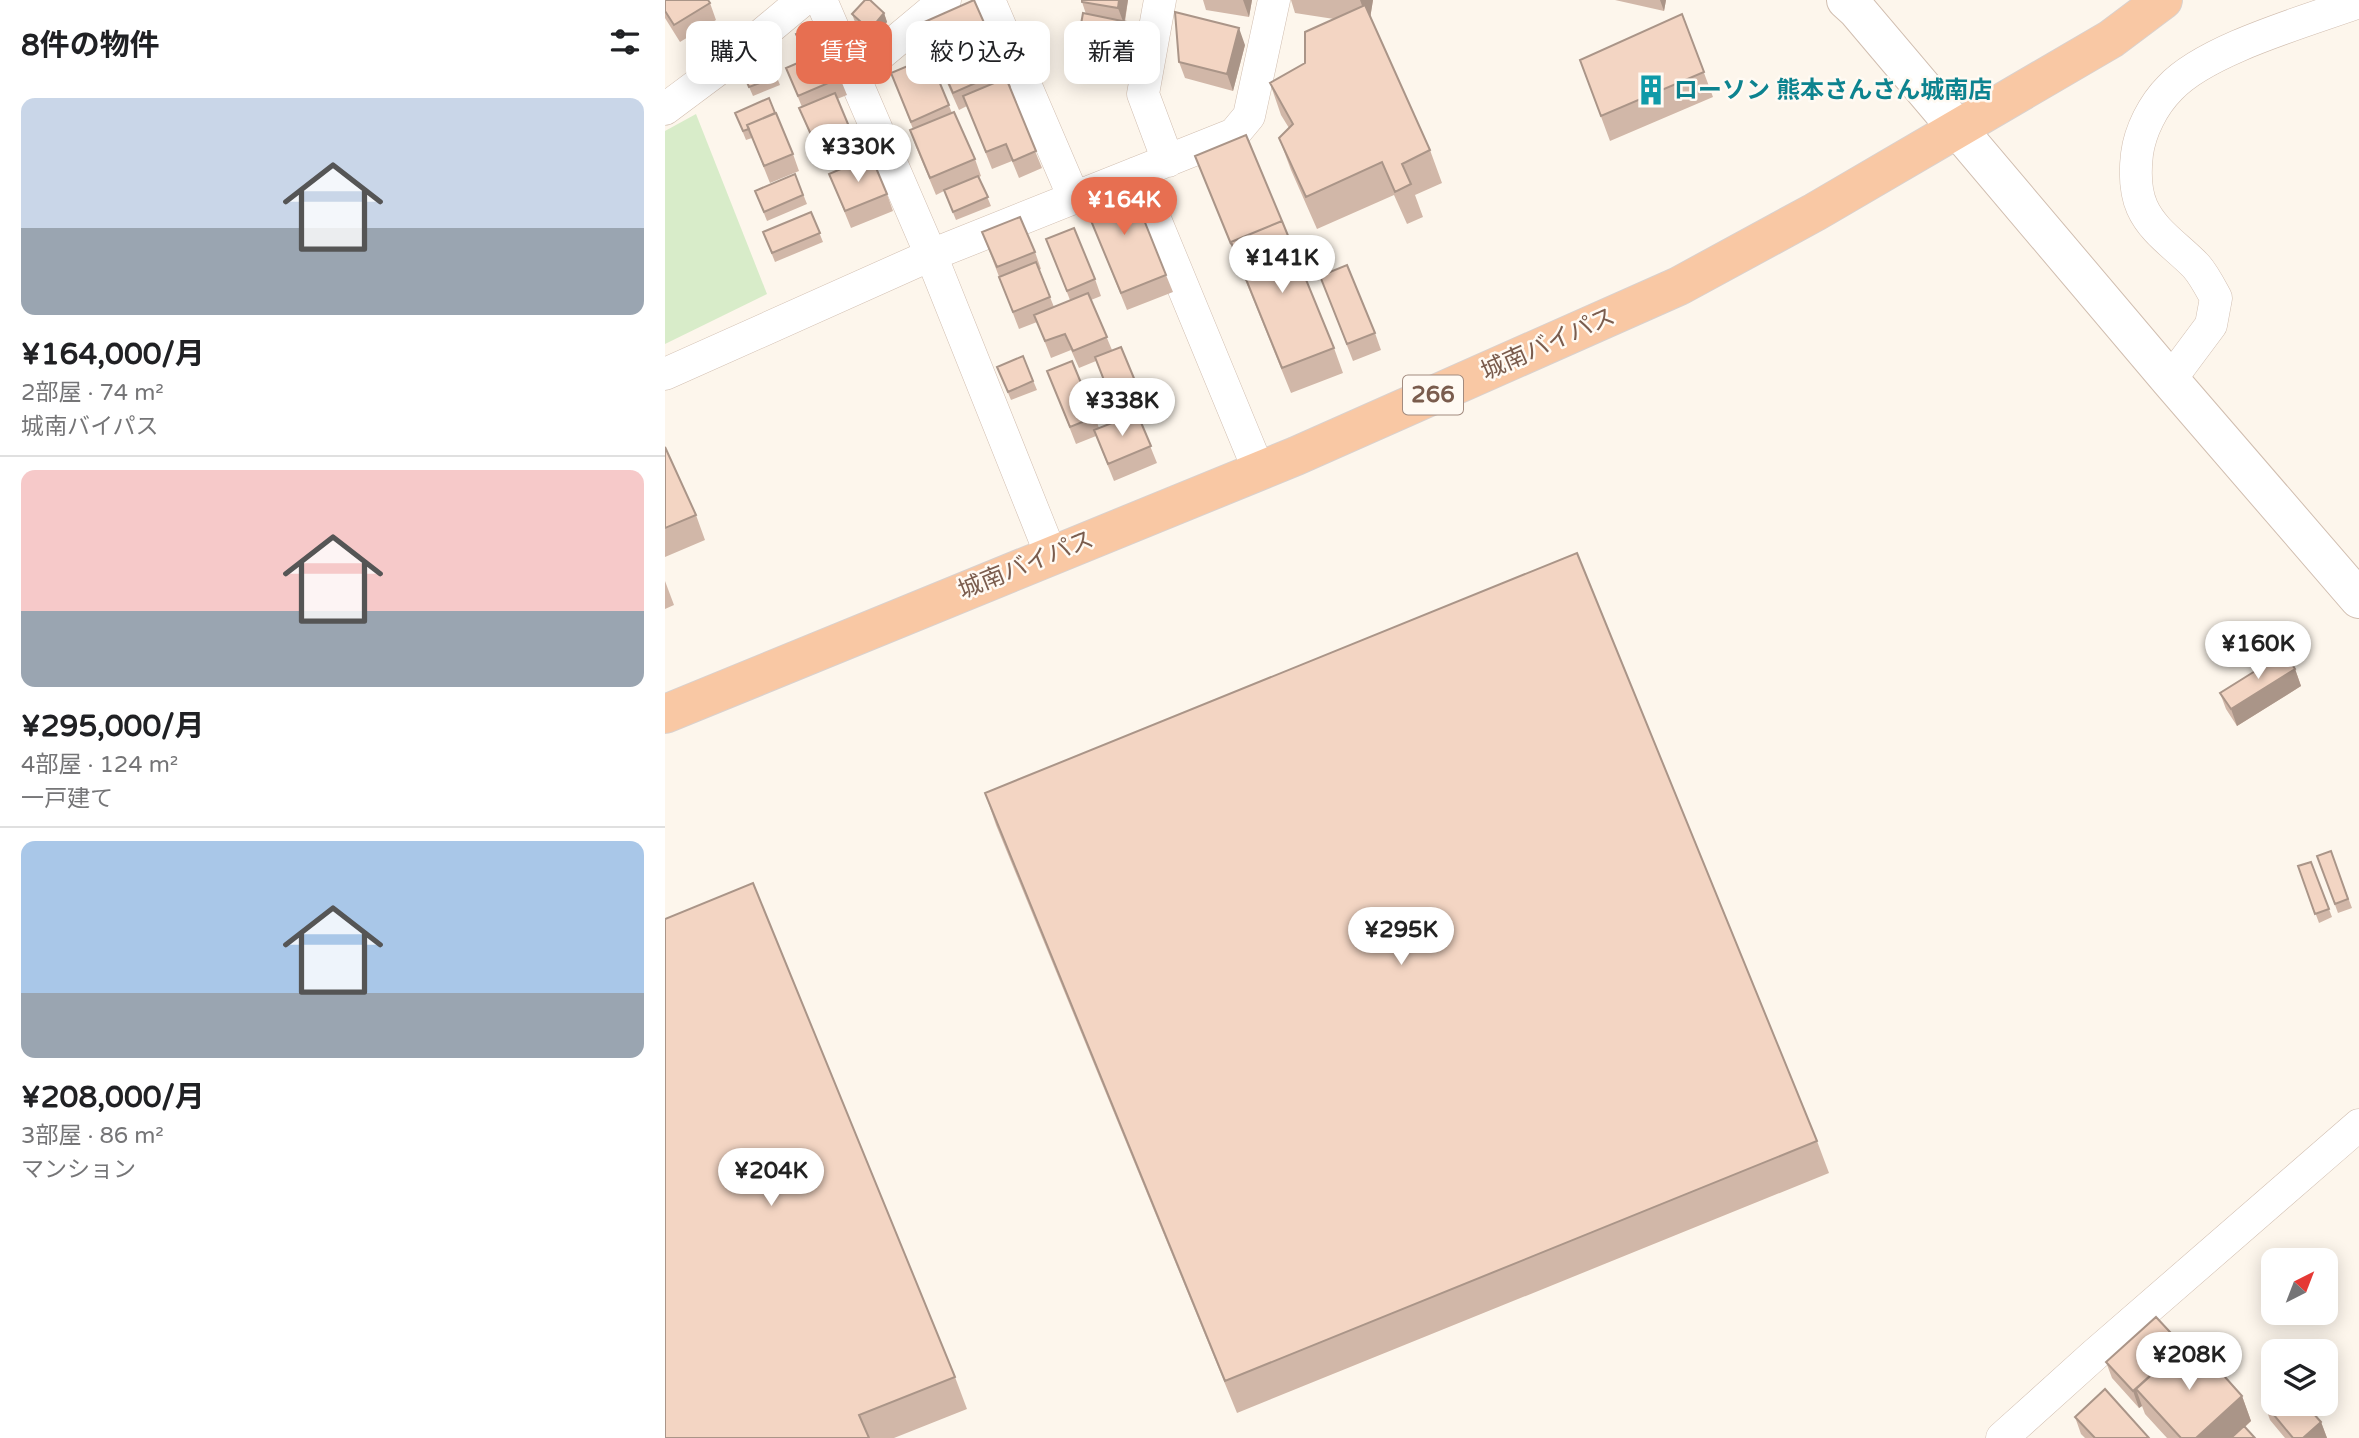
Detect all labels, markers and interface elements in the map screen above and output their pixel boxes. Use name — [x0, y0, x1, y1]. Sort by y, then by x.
chip: 購入 — [686, 21, 782, 84]
chip: 賃貸 — [796, 21, 892, 84]
chip: 絞り込み — [906, 21, 1050, 84]
chip: 新着 — [1064, 21, 1160, 84]
icon: filters — [606, 23, 644, 61]
text: 8件の物件 — [21, 27, 160, 64]
building icon: ローソン 熊本さんさん城南店 — [1634, 73, 1668, 107]
place label: ローソン 熊本さんさん城南店 — [1674, 76, 1992, 105]
pin: ¥330K — [809, 124, 907, 184]
text: ¥330K — [821, 133, 895, 161]
icon: home — [270, 144, 396, 270]
pin: ¥164K — [1075, 177, 1173, 237]
text: ¥164K — [1087, 186, 1161, 214]
pin: ¥141K — [1233, 236, 1331, 295]
text: ¥141K — [1245, 244, 1319, 272]
street label: 城南バイパス — [1477, 302, 1619, 386]
text: ¥164,000/月 — [21, 336, 205, 373]
road number: 266 — [1403, 376, 1463, 414]
pin: ¥338K — [1073, 378, 1171, 438]
text: 2部屋 · 74 m² — [21, 379, 164, 407]
text: ¥338K — [1085, 387, 1159, 415]
text: 城南バイパス — [21, 413, 159, 441]
icon: home — [270, 516, 396, 642]
street label: 城南バイパス — [954, 525, 1098, 605]
pin: ¥160K — [2209, 622, 2307, 681]
text: ¥160K — [2221, 630, 2295, 658]
text: ¥295,000/月 — [21, 708, 205, 745]
text: 4部屋 · 124 m² — [21, 751, 178, 779]
text: 一戸建て — [21, 785, 113, 813]
icon: home — [270, 887, 396, 1013]
pin: ¥295K — [1352, 908, 1450, 967]
text: ¥295K — [1364, 916, 1438, 944]
text: ¥208,000/月 — [21, 1079, 205, 1116]
text: 3部屋 · 86 m² — [21, 1122, 164, 1150]
pin: ¥204K — [722, 1148, 820, 1208]
text: マンション — [21, 1156, 136, 1184]
text: ¥204K — [734, 1157, 808, 1185]
north arrow — [2261, 1248, 2338, 1325]
map controls — [2261, 1248, 2338, 1416]
pin: ¥208K — [2140, 1332, 2238, 1392]
button: layers — [2261, 1339, 2338, 1416]
text: ¥208K — [2152, 1341, 2226, 1369]

